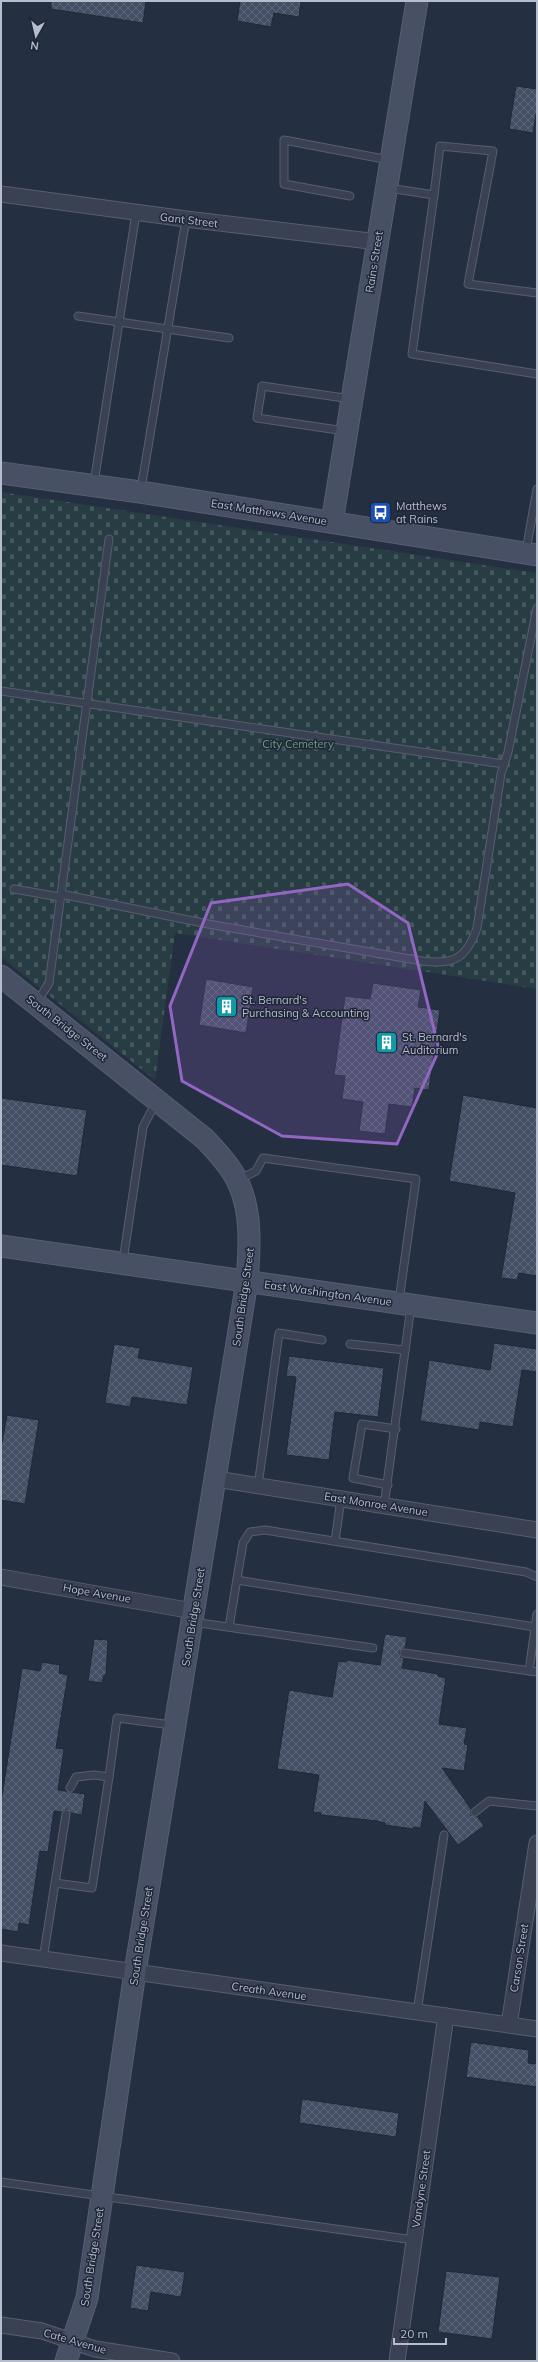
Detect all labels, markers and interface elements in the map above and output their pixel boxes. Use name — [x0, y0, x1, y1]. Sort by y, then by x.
north arrow — [16, 16, 56, 56]
text: N — [30, 38, 40, 53]
street label: Gant Street — [159, 210, 219, 231]
street label: Rains Street — [362, 230, 386, 294]
street label: East Matthews Avenue — [210, 496, 328, 528]
bus stop icon: Matthews at Rains — [368, 499, 394, 525]
place label: Matthews at Rains — [396, 499, 447, 526]
park label: City Cemetery — [262, 737, 334, 751]
street label: South Bridge Street — [24, 992, 111, 1064]
building icon: St. Bernard's Purchasing & Accounting — [213, 993, 239, 1019]
place label: St. Bernard's Purchasing & Accounting — [242, 993, 369, 1020]
building icon: St. Bernard's Auditorium — [374, 1030, 400, 1056]
place label: St. Bernard's Auditorium — [402, 1030, 467, 1057]
street label: South Bridge Street — [229, 1247, 257, 1347]
street label: East Washington Avenue — [263, 1277, 393, 1309]
street label: East Monroe Avenue — [323, 1489, 429, 1519]
street label: South Bridge Street — [178, 1567, 208, 1667]
street label: Hope Avenue — [62, 1580, 132, 1606]
street label: South Bridge Street — [126, 1886, 156, 1986]
street label: Carson Street — [507, 1923, 531, 1993]
street label: Creath Avenue — [231, 1979, 307, 2003]
street label: Vandyne Street — [409, 2149, 433, 2229]
street label: South Bridge Street — [77, 2207, 107, 2307]
scale bar — [394, 2320, 446, 2346]
street label: Cate Avenue — [42, 2325, 108, 2357]
text: 20 m — [400, 2326, 428, 2341]

